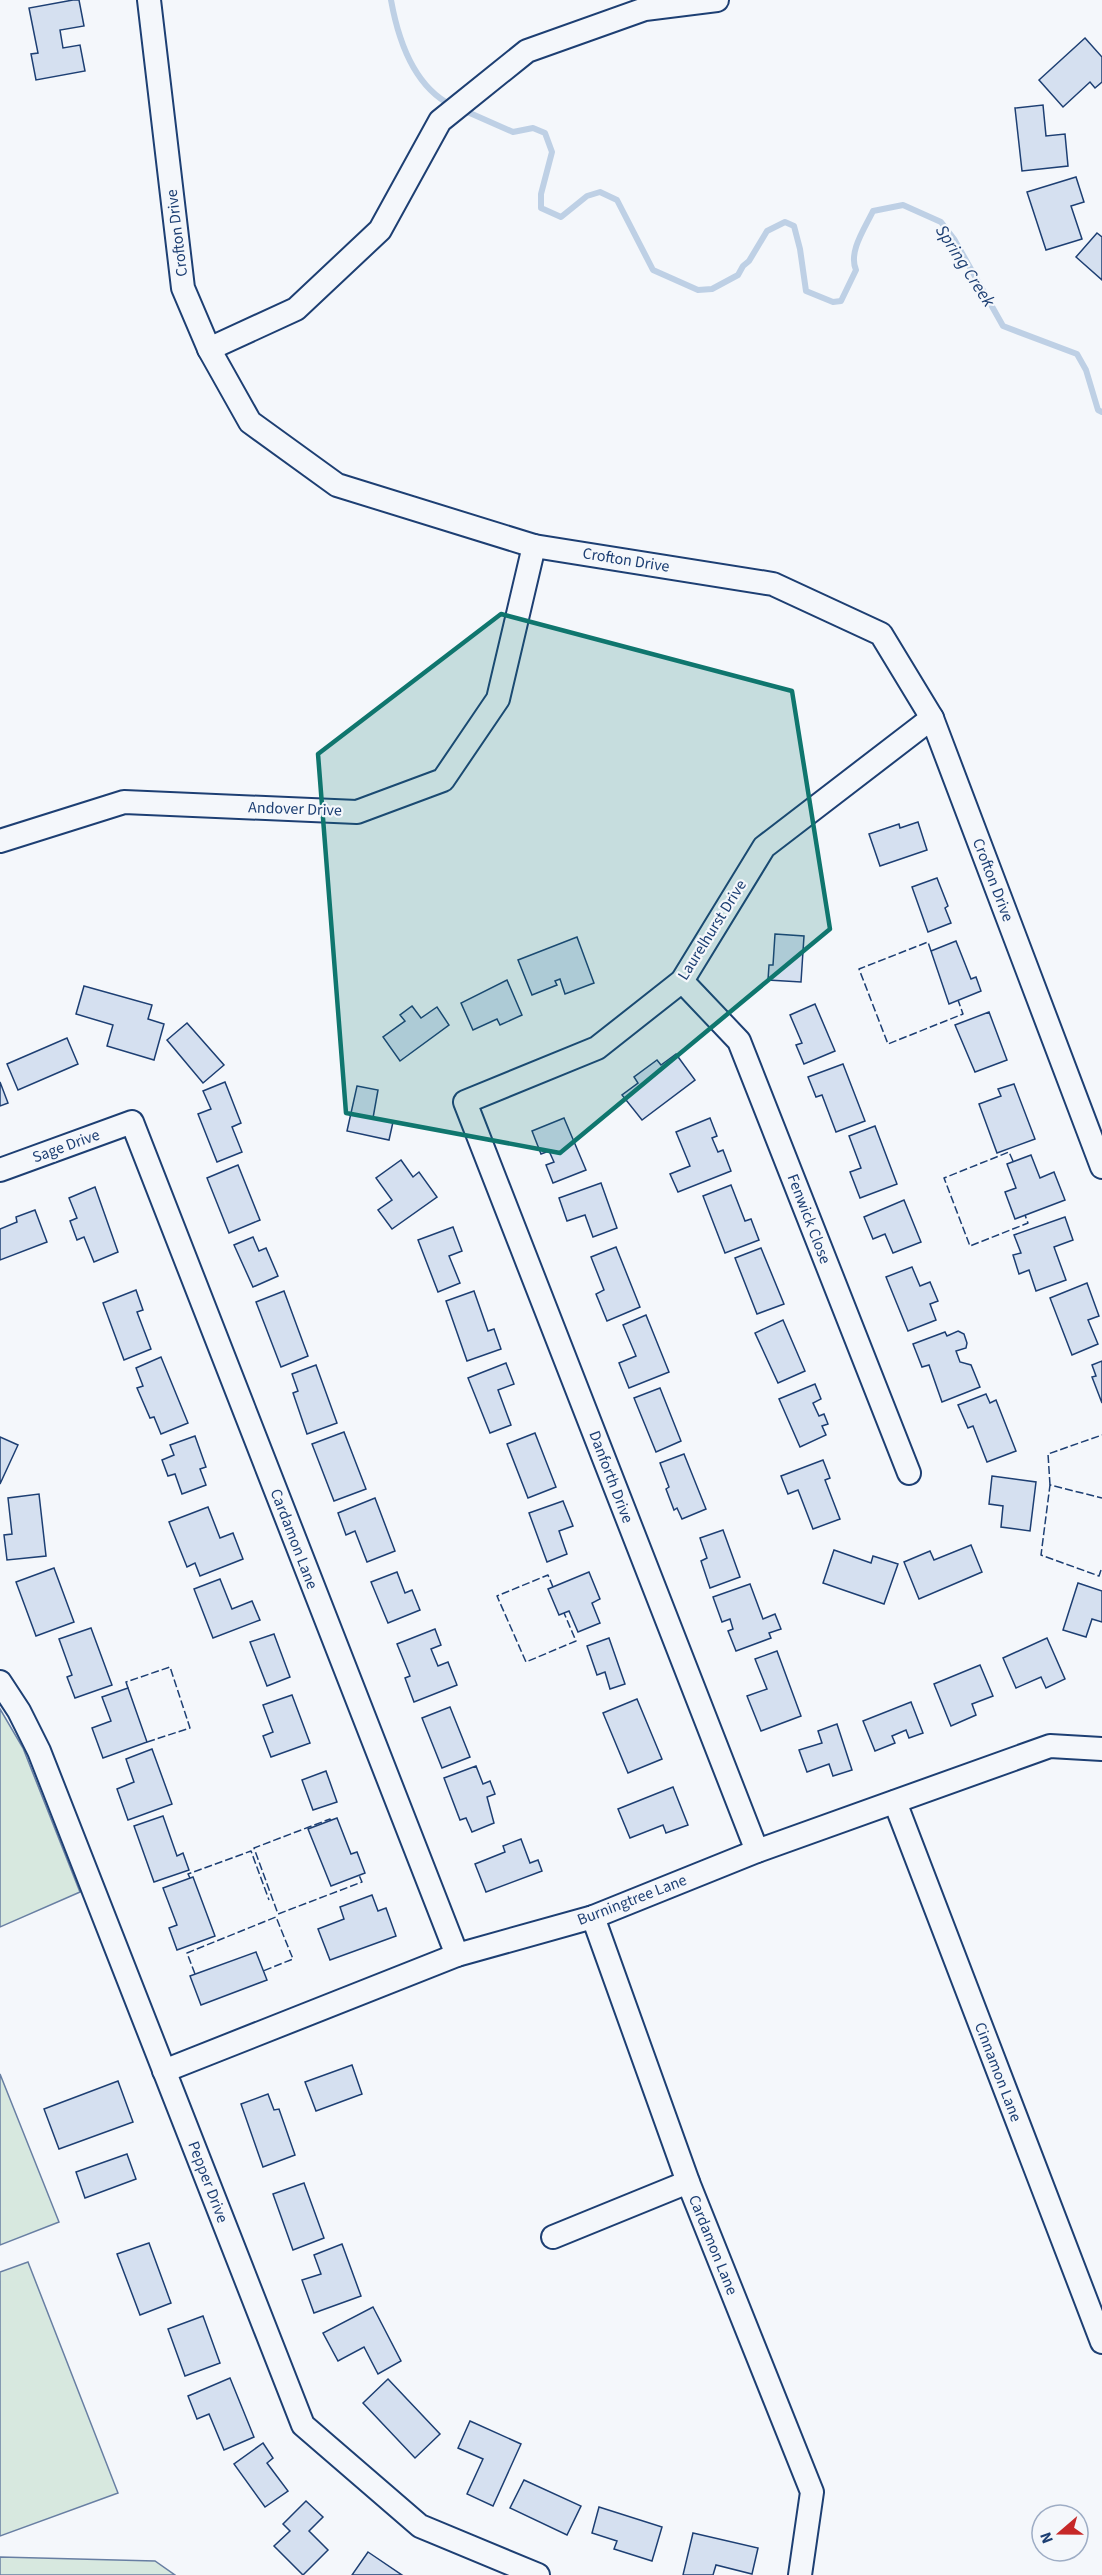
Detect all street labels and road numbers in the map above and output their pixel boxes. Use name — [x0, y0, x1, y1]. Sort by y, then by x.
street label: Crofton Drive — [161, 188, 193, 278]
street label: Crofton Drive — [581, 542, 671, 578]
street label: Andover Drive — [248, 796, 342, 822]
street label: Crofton Drive — [967, 835, 1019, 925]
street label: Laurelhurst Drive — [672, 876, 752, 984]
street label: Sage Drive — [29, 1124, 103, 1168]
street label: Fenwick Close — [782, 1171, 836, 1267]
street label: Danforth Drive — [583, 1428, 639, 1526]
street label: Cardamon Lane — [265, 1486, 323, 1592]
street label: Burningtree Lane — [574, 1869, 690, 1931]
street label: Cinnamon Lane — [969, 2019, 1027, 2125]
street label: Pepper Drive — [182, 2138, 234, 2226]
street label: Cardamon Lane — [683, 2192, 743, 2298]

